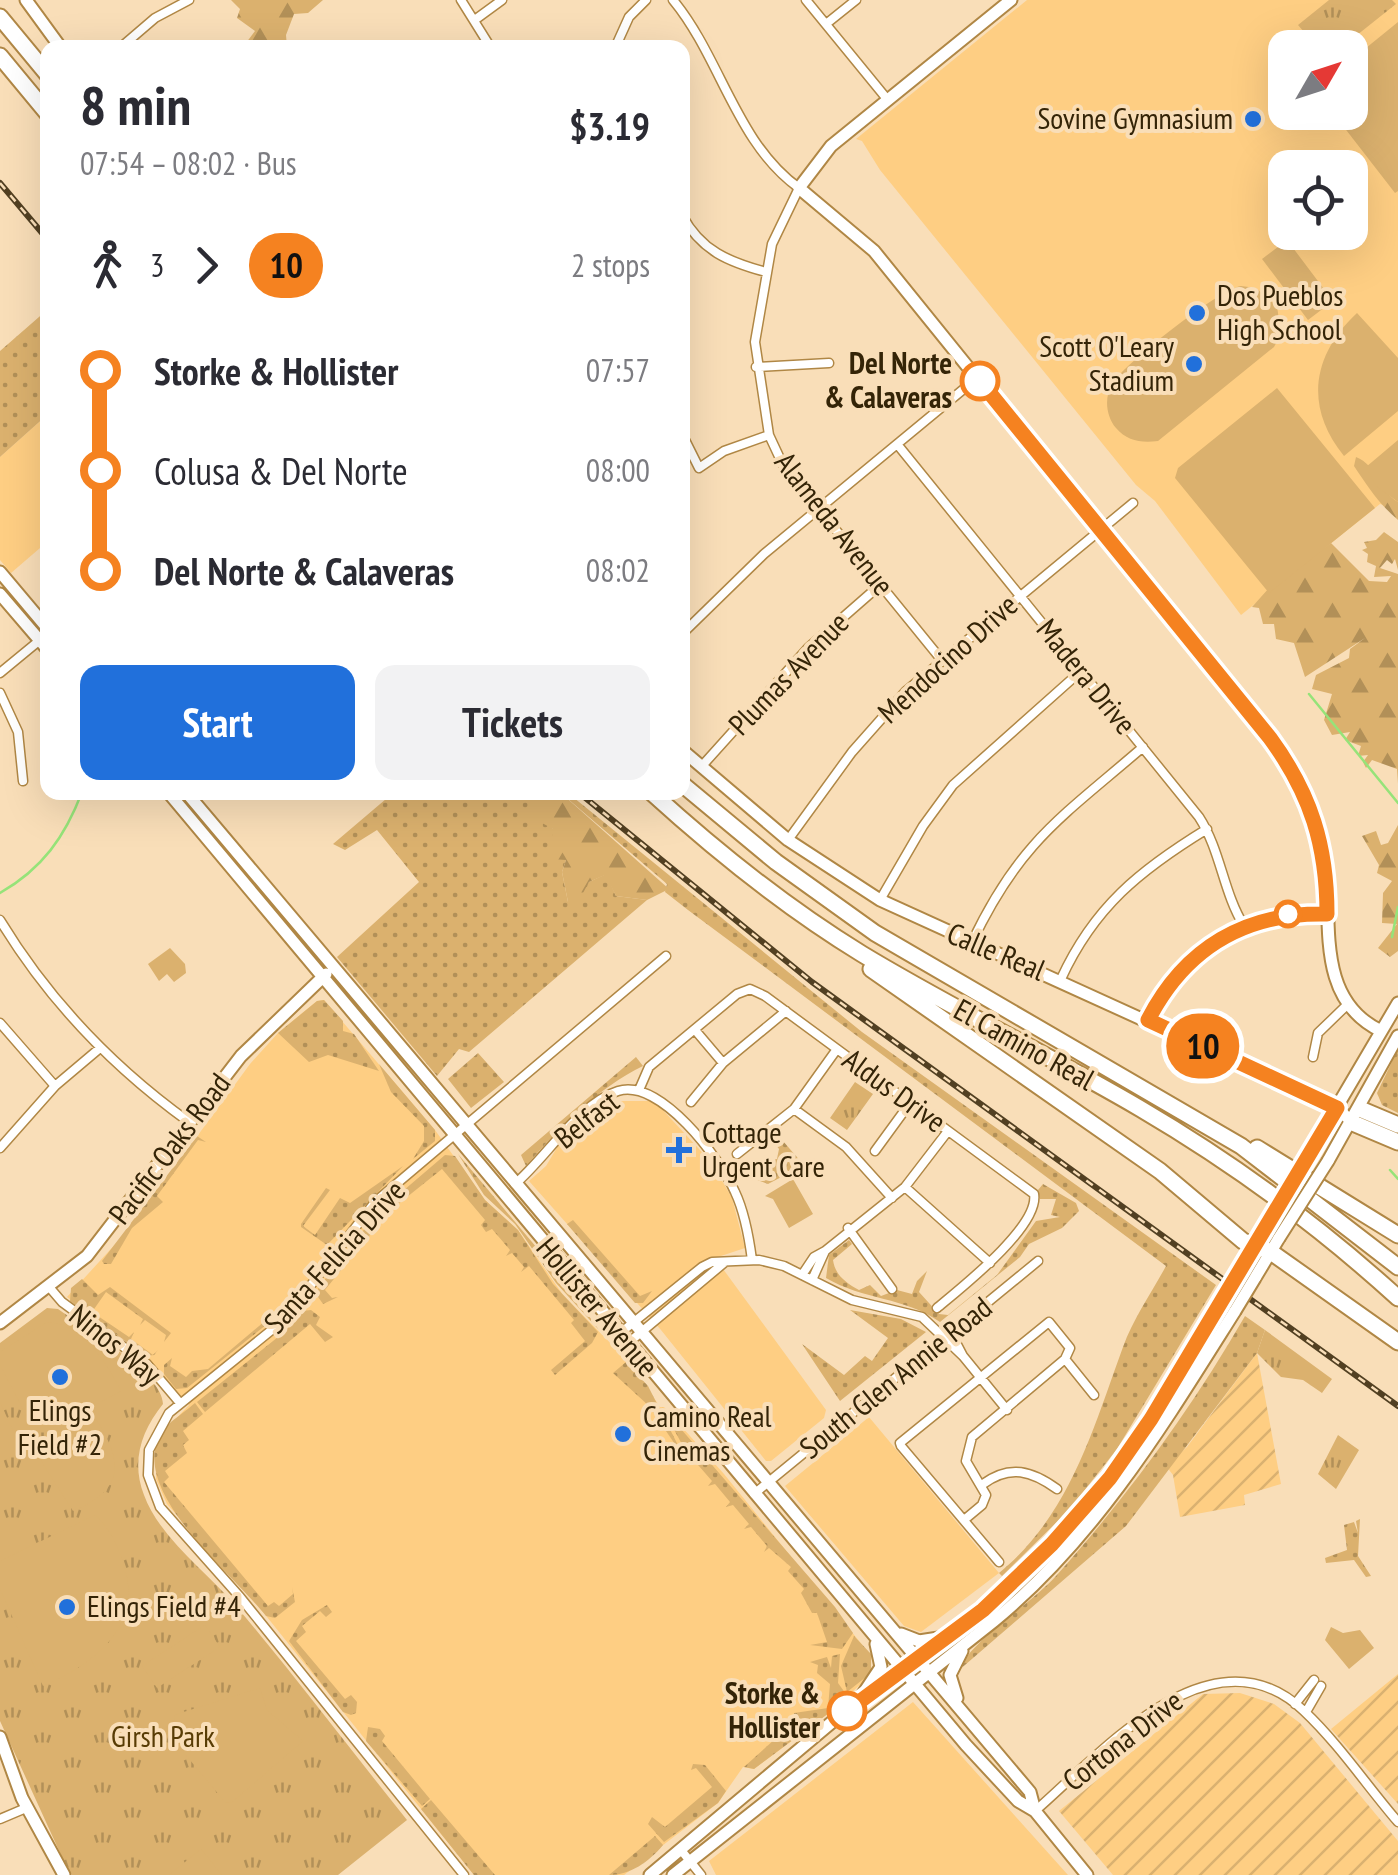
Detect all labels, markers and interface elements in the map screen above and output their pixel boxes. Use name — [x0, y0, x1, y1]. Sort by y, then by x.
north arrow — [1268, 30, 1368, 130]
map controls — [1268, 30, 1368, 250]
text: 8 min — [80, 69, 191, 140]
place label: Sovine Gymnasium — [1037, 98, 1233, 137]
text: $3.19 — [569, 101, 650, 150]
marker: Sovine Gymnasium — [1242, 108, 1264, 130]
text: 07:54 – 08:02 · Bus — [80, 142, 297, 184]
button: locate — [1268, 150, 1368, 250]
icon: walk — [80, 238, 135, 293]
icon: forward — [179, 238, 234, 293]
text: 10 — [269, 242, 303, 288]
text: 3 — [150, 244, 164, 286]
text: 2 stops — [571, 244, 650, 286]
place label: Dos Pueblos High School — [1217, 275, 1343, 348]
marker: Dos Pueblos High School — [1186, 302, 1208, 324]
place label: Scott O'Leary Stadium — [1039, 326, 1175, 399]
place label: Del Norte & Calaveras — [824, 343, 952, 416]
text: Storke & Hollister — [154, 346, 398, 395]
text: 07:57 — [586, 349, 650, 391]
marker: Scott O'Leary Stadium — [1183, 353, 1205, 375]
marker: Del Norte & Calaveras — [961, 362, 999, 400]
street label: Alameda Avenue — [767, 443, 903, 603]
text: Colusa & Del Norte — [154, 446, 408, 495]
text: 08:00 — [586, 449, 650, 491]
text: Del Norte & Calaveras — [154, 546, 454, 595]
text: 08:02 — [586, 549, 650, 591]
street label: Mendocino Drive — [869, 585, 1025, 731]
street label: Plumas Avenue — [719, 603, 856, 743]
street label: Madera Drive — [1029, 610, 1146, 742]
button: Start — [80, 665, 355, 780]
button: Tickets — [375, 665, 650, 780]
unlabelled marker — [1275, 901, 1301, 927]
street label: Calle Real — [942, 913, 1051, 989]
street label: El Camino Real — [948, 989, 1102, 1098]
line badge: 10 — [1158, 1014, 1248, 1078]
text: 10 — [1186, 1023, 1220, 1069]
street label: Aldus Drive — [836, 1039, 954, 1140]
street label: Pacific Oaks Road — [99, 1065, 238, 1231]
street label: Belfast — [546, 1081, 627, 1156]
place label: Cottage Urgent Care — [702, 1112, 825, 1185]
marker: Cottage Urgent Care — [666, 1137, 692, 1163]
street label: Santa Felicia Drive — [255, 1171, 413, 1341]
street label: Hollister Avenue — [529, 1228, 668, 1384]
street label: South Glen Annie Road — [791, 1287, 999, 1466]
street label: Ninos Way — [62, 1295, 170, 1393]
marker: Elings Field #2 — [49, 1366, 71, 1388]
place label: Elings Field #2 — [18, 1390, 102, 1463]
place label: Camino Real Cinemas — [643, 1396, 772, 1469]
marker: Camino Real Cinemas — [612, 1423, 634, 1445]
place label: Elings Field #4 — [87, 1586, 241, 1625]
marker: Elings Field #4 — [56, 1596, 78, 1618]
place label: Storke & Hollister — [725, 1673, 820, 1746]
street label: Cortona Drive — [1054, 1681, 1190, 1799]
marker: Storke & Hollister — [828, 1692, 866, 1730]
park label: Girsh Park — [111, 1716, 215, 1755]

